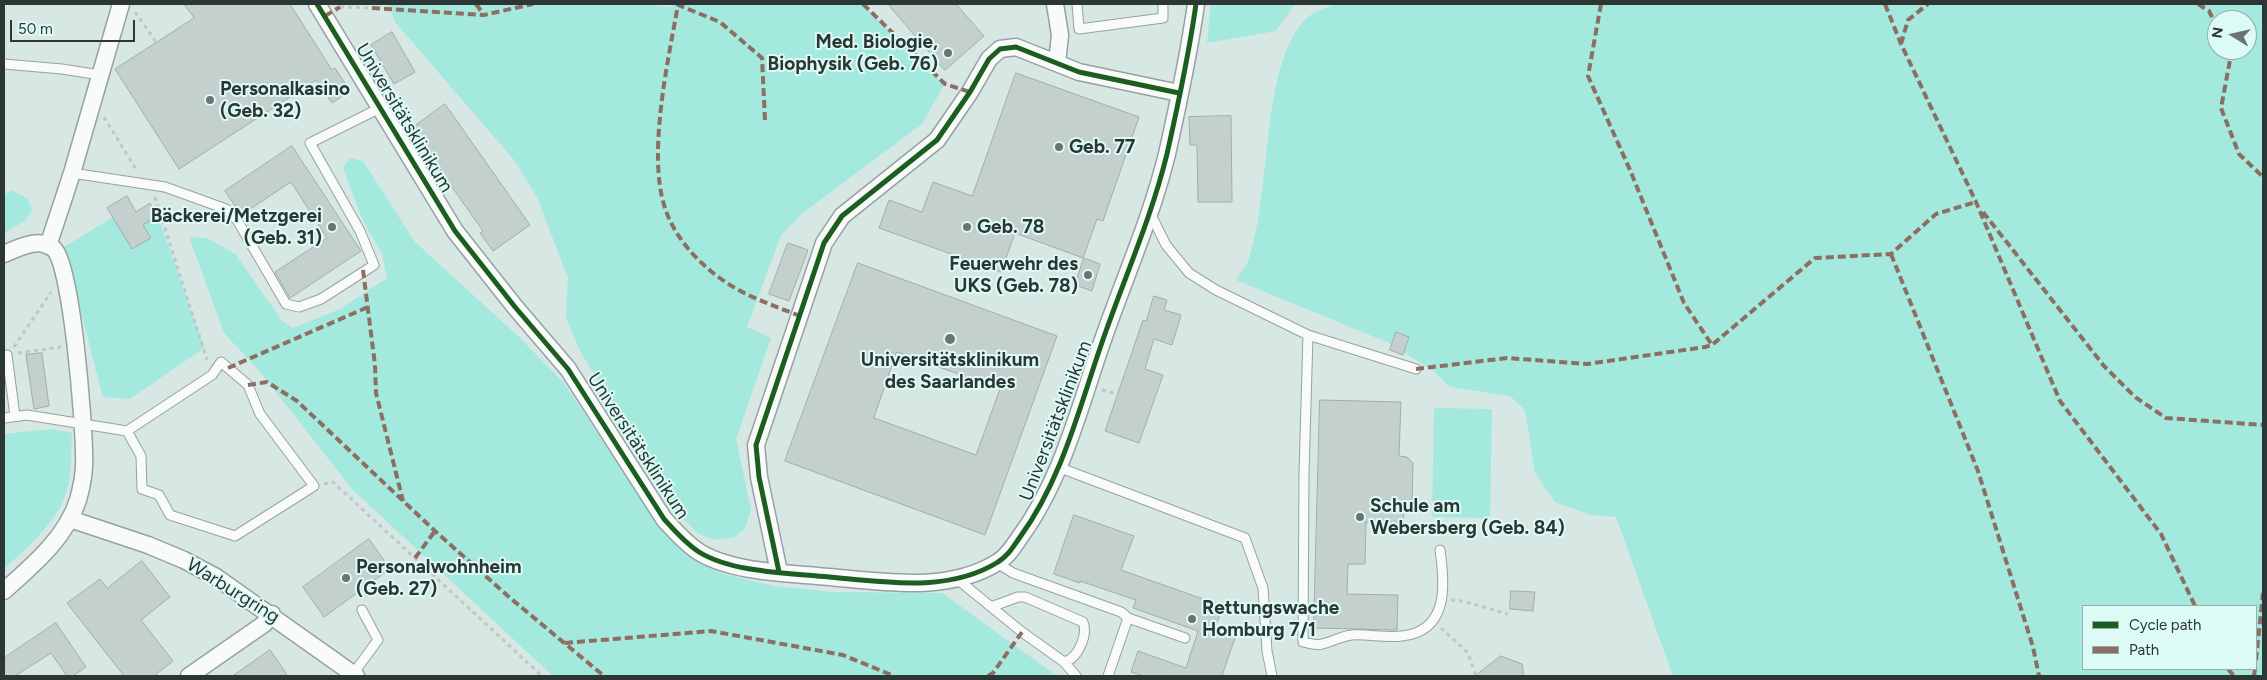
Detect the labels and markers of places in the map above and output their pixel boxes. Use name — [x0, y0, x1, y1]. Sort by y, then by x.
place label: Med. Biologie, Biophysik (Geb. 76) — [768, 31, 938, 75]
marker: Med. Biologie, Biophysik (Geb. 76) — [942, 47, 954, 59]
place label: Personalkasino (Geb. 32) — [220, 78, 350, 122]
marker: Personalkasino (Geb. 32) — [204, 94, 216, 106]
place label: Geb. 77 — [1069, 136, 1135, 158]
marker: Geb. 77 — [1053, 141, 1065, 153]
place label: Bäckerei/Metzgerei (Geb. 31) — [151, 205, 322, 249]
place label: Geb. 78 — [977, 216, 1044, 238]
marker: Bäckerei/Metzgerei (Geb. 31) — [326, 221, 338, 233]
marker: Geb. 78 — [961, 221, 973, 233]
place label: Feuerwehr des UKS (Geb. 78) — [949, 253, 1078, 297]
marker: Feuerwehr des UKS (Geb. 78) — [1082, 269, 1094, 281]
marker: Universitätsklinikum des Saarlandes — [943, 332, 957, 346]
place label: Universitätsklinikum des Saarlandes — [861, 349, 1039, 393]
place label: Schule am Webersberg (Geb. 84) — [1370, 495, 1565, 539]
marker: Schule am Webersberg (Geb. 84) — [1354, 511, 1366, 523]
place label: Personalwohnheim (Geb. 27) — [356, 556, 522, 600]
marker: Personalwohnheim (Geb. 27) — [340, 572, 352, 584]
place label: Rettungswache Homburg 7/1 — [1202, 597, 1339, 641]
marker: Rettungswache Homburg 7/1 — [1186, 613, 1198, 625]

